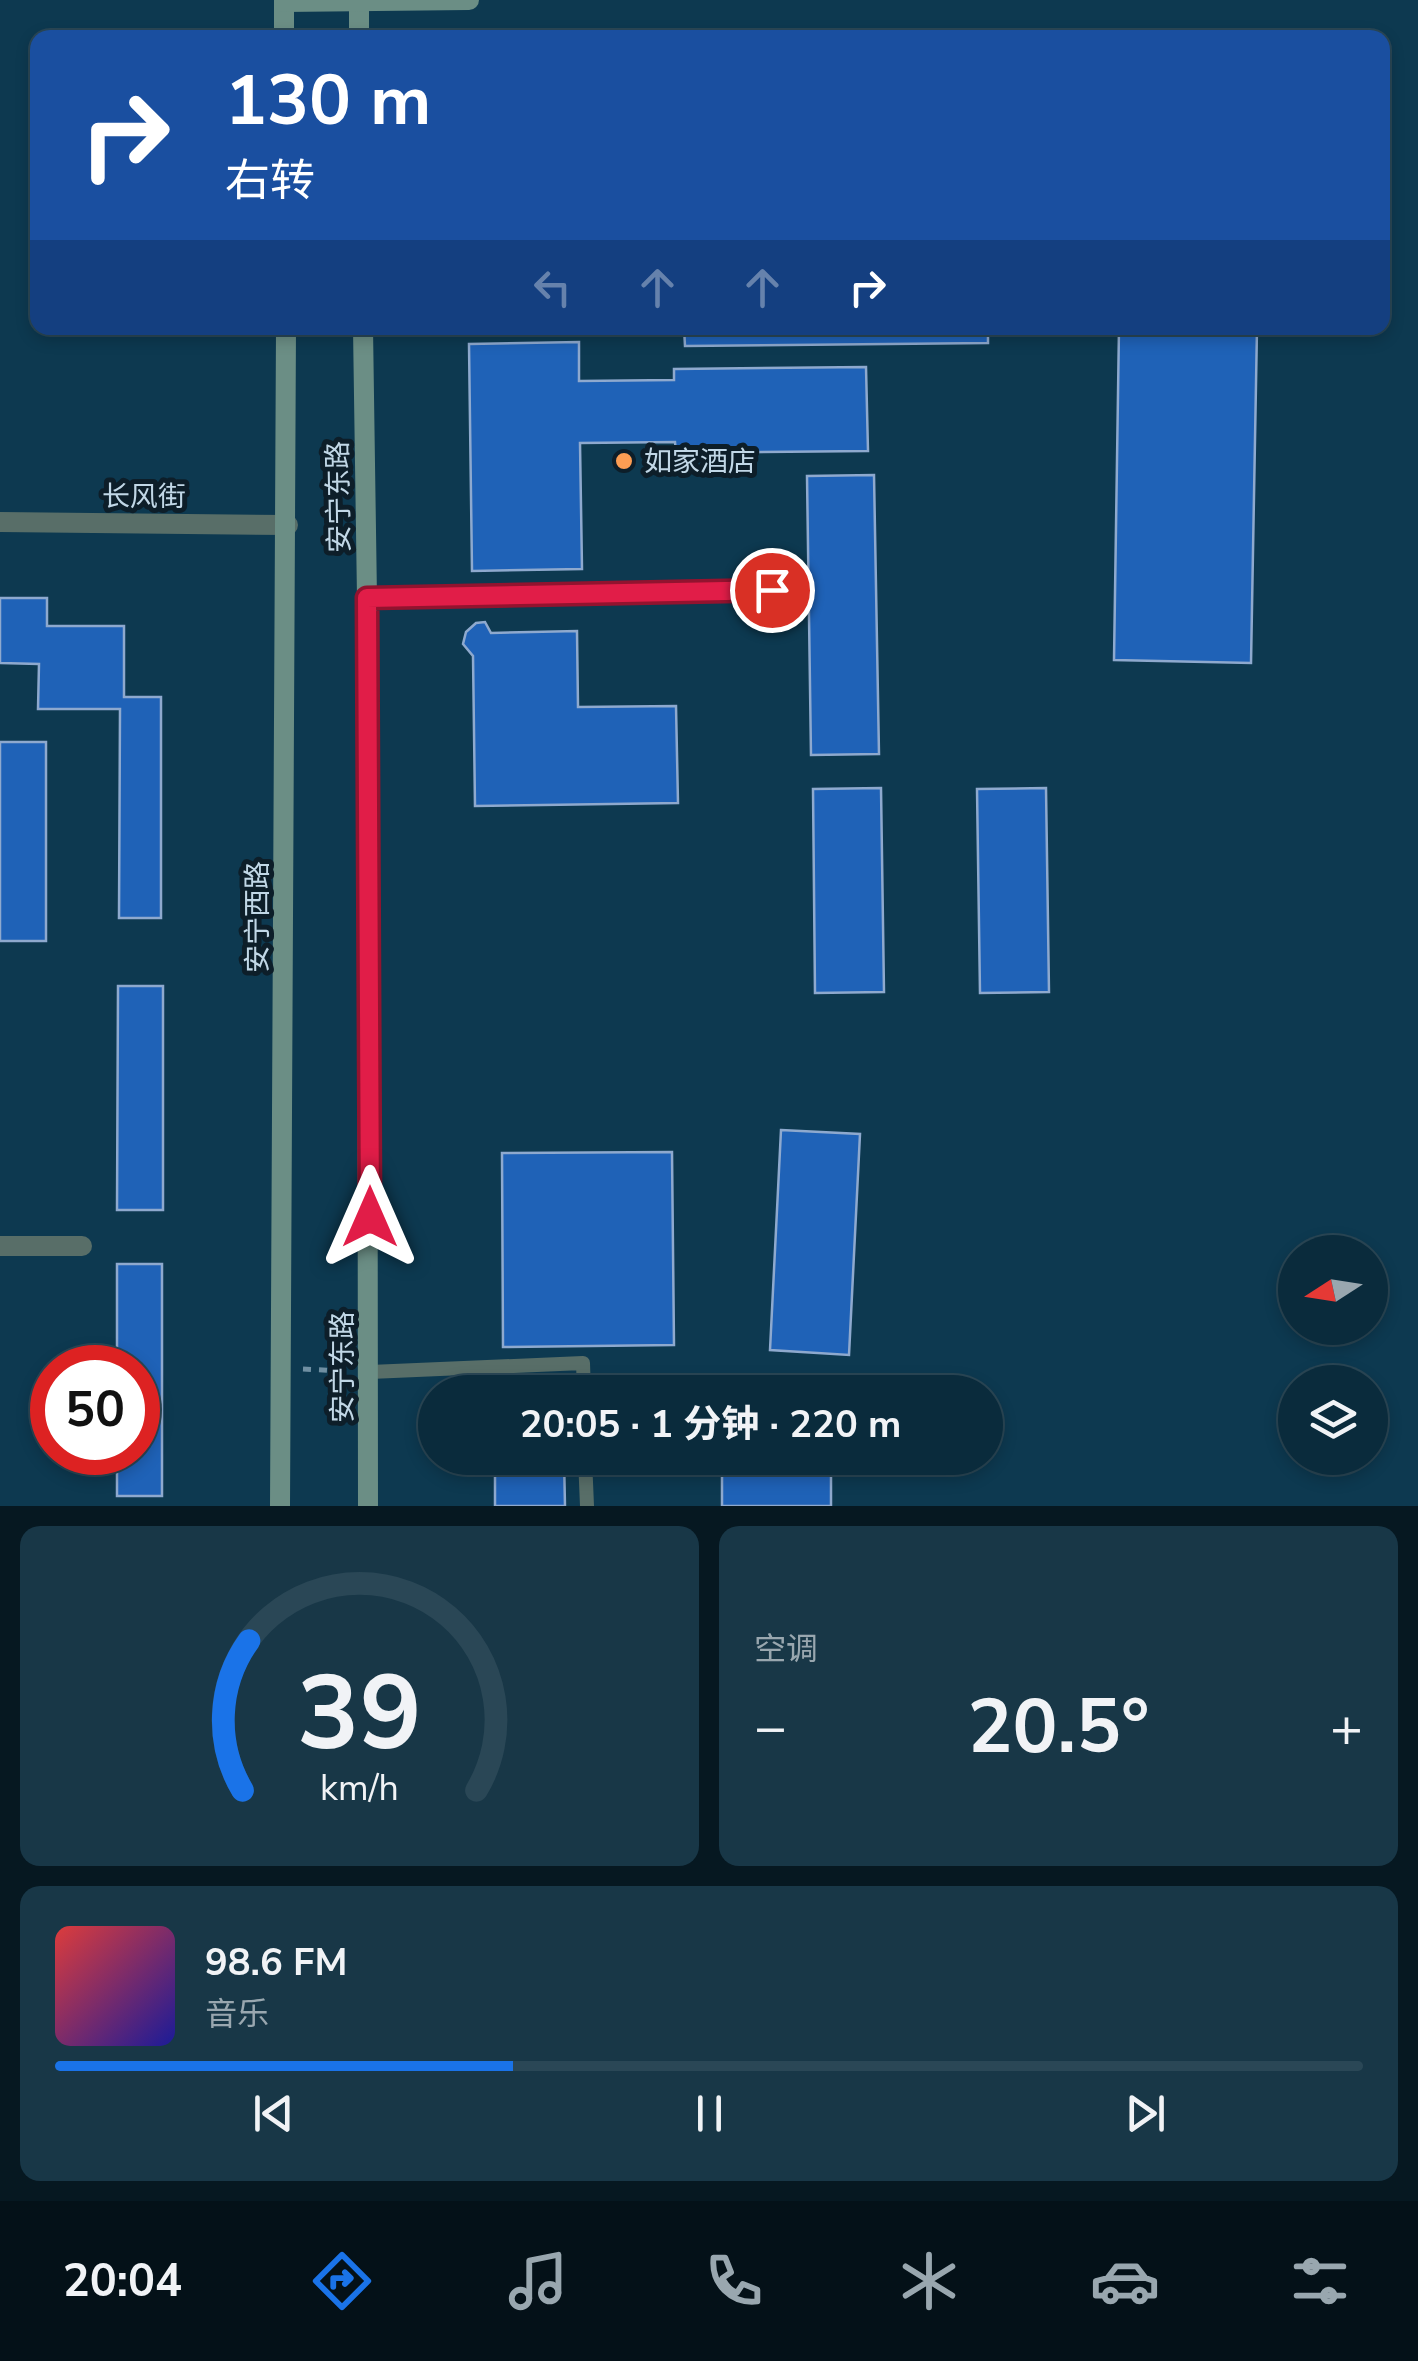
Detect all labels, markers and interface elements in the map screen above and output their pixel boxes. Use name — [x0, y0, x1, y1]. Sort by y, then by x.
text: 130 m — [225, 53, 431, 149]
icon: right — [60, 70, 190, 200]
text: 右转 — [225, 151, 315, 212]
icon: left — [525, 260, 580, 315]
icon: ahead — [630, 260, 685, 315]
icon: ahead — [735, 260, 790, 315]
icon: right — [840, 260, 895, 315]
street label: 安宁东路 — [319, 441, 359, 553]
place label: 如家酒店 — [644, 443, 756, 481]
marker: 如家酒店 — [613, 450, 635, 472]
street label: 长风街 — [102, 478, 186, 516]
pin — [730, 548, 815, 633]
icon: arrive — [745, 563, 800, 618]
street label: 安宁西路 — [239, 861, 277, 973]
position arrow — [318, 1165, 422, 1269]
north arrow — [1278, 1235, 1388, 1345]
map controls — [1278, 1235, 1388, 1475]
street label: 安宁东路 — [324, 1311, 362, 1423]
speed limit sign: 50 — [30, 1345, 160, 1475]
button: layers — [1278, 1365, 1388, 1475]
text: 20:05 · 1 分钟 · 220 m — [520, 1399, 901, 1450]
text: 空调 — [754, 1628, 818, 1671]
text: 39 — [297, 1643, 422, 1785]
text: 20.5° — [967, 1676, 1150, 1778]
text: − — [754, 1690, 787, 1765]
text: + — [1330, 1690, 1363, 1765]
text: km/h — [320, 1764, 399, 1813]
text: 98.6 FM — [205, 1937, 347, 1988]
text: 音乐 — [205, 1993, 269, 2036]
icon: previous — [246, 2086, 301, 2141]
icon: pause — [682, 2086, 737, 2141]
icon: next — [1118, 2086, 1173, 2141]
icon: directions — [307, 2246, 377, 2316]
icon: music — [503, 2246, 573, 2316]
icon: phone — [699, 2246, 769, 2316]
icon: climate — [894, 2246, 964, 2316]
icon: car — [1090, 2246, 1160, 2316]
icon: filters — [1285, 2246, 1355, 2316]
text: 20:04 — [63, 2251, 182, 2312]

